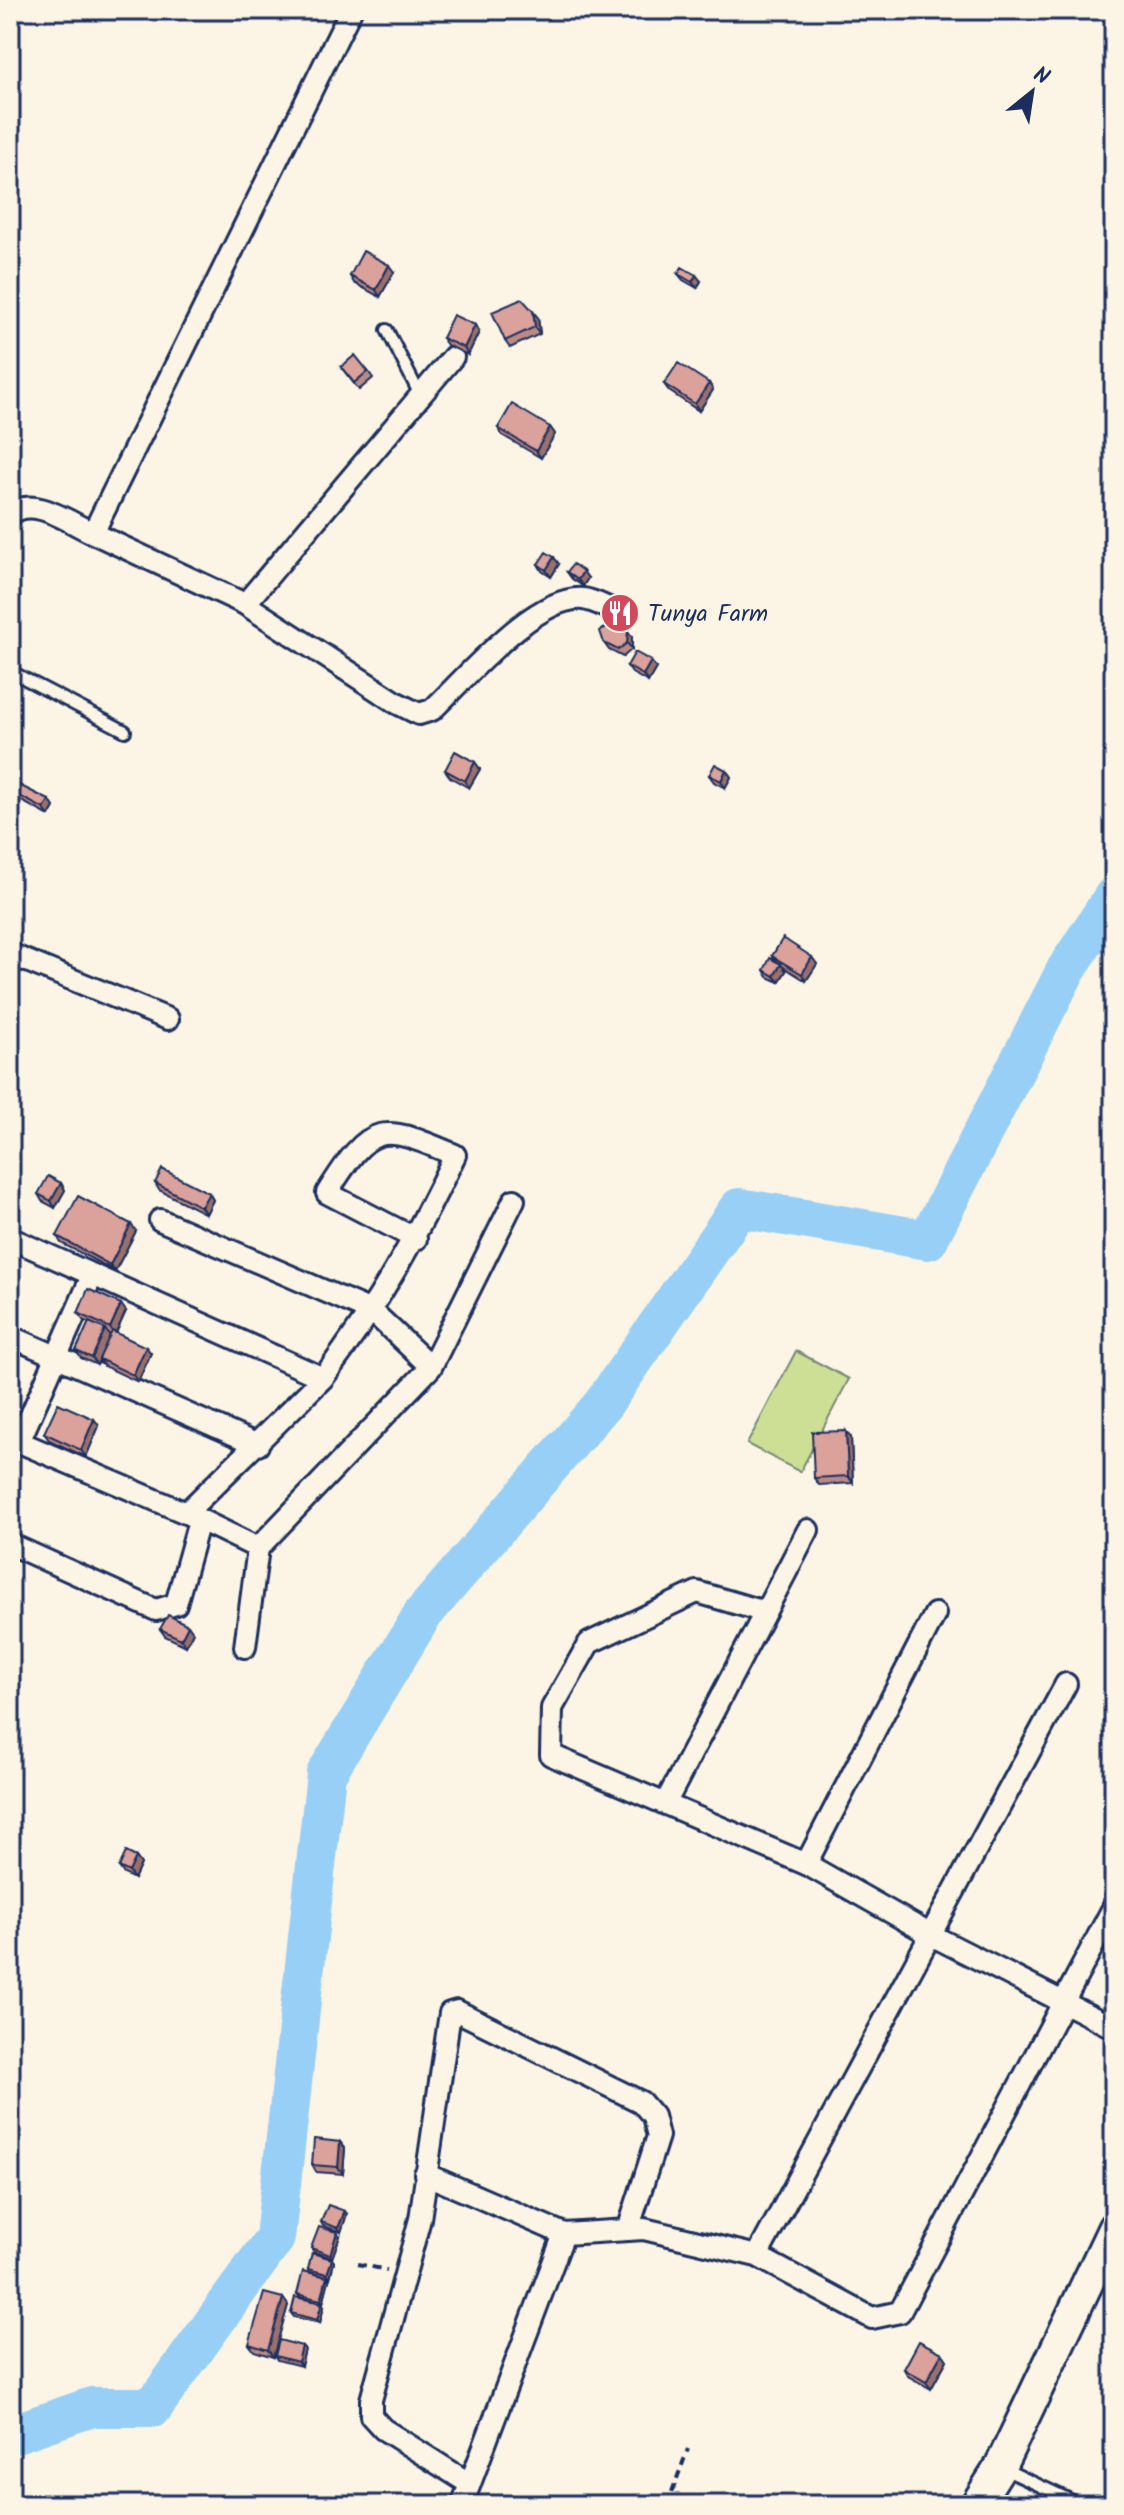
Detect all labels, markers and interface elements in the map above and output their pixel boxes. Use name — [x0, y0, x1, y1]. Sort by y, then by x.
north arrow — [992, 52, 1072, 132]
text: N — [1026, 58, 1056, 96]
restaurant icon: Tunya Farm — [599, 592, 641, 634]
place label: Tunya Farm — [648, 595, 768, 634]

